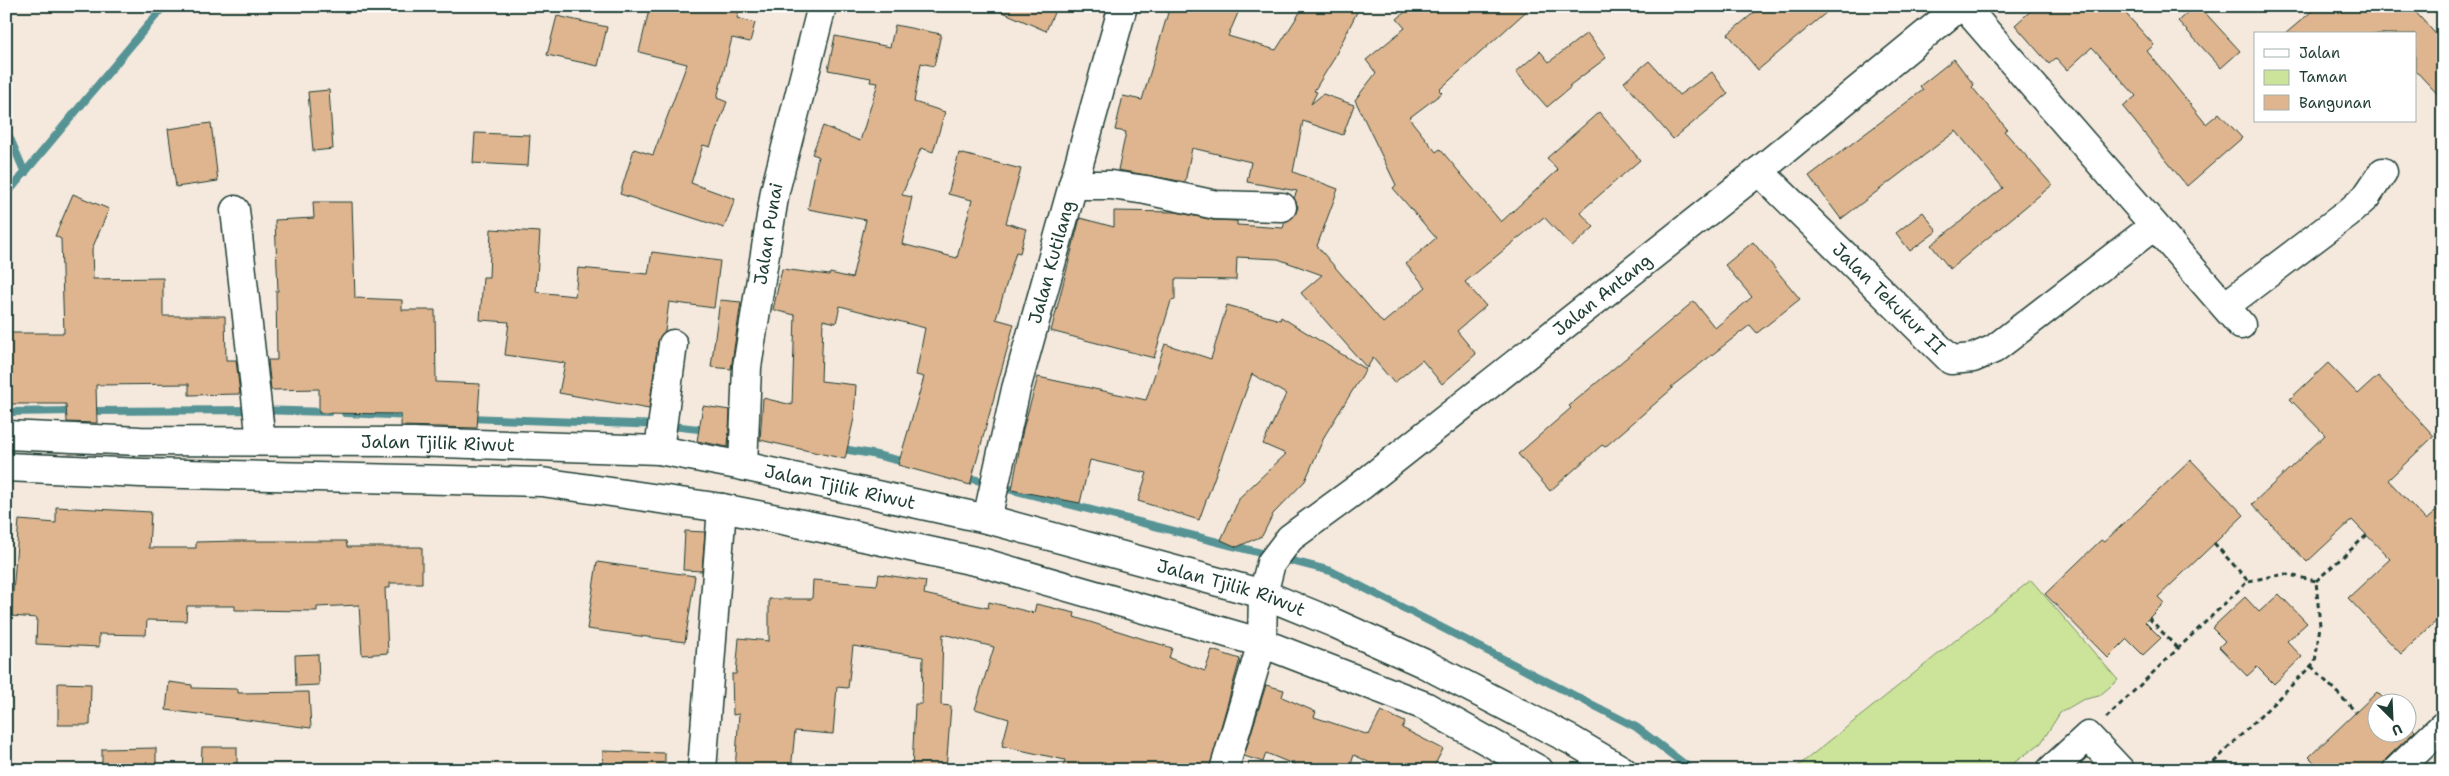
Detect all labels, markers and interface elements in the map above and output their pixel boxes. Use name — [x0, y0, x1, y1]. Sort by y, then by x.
legend — [2254, 32, 2416, 122]
text: Jalan — [2299, 43, 2340, 63]
text: Taman — [2299, 67, 2347, 87]
text: Bangunan — [2299, 93, 2371, 113]
street label: Jalan Punai — [748, 180, 789, 287]
street label: Jalan Kutilang — [1023, 197, 1080, 327]
street label: Jalan Tekukur II — [1827, 238, 1950, 360]
street label: Jalan Antang — [1548, 248, 1657, 341]
street label: Jalan Tjilik Riwut — [361, 430, 515, 457]
street label: Jalan Tjilik Riwut — [762, 459, 918, 515]
street label: Jalan Tjilik Riwut — [1154, 554, 1309, 622]
north arrow — [2366, 694, 2416, 744]
text: U — [2389, 720, 2405, 740]

